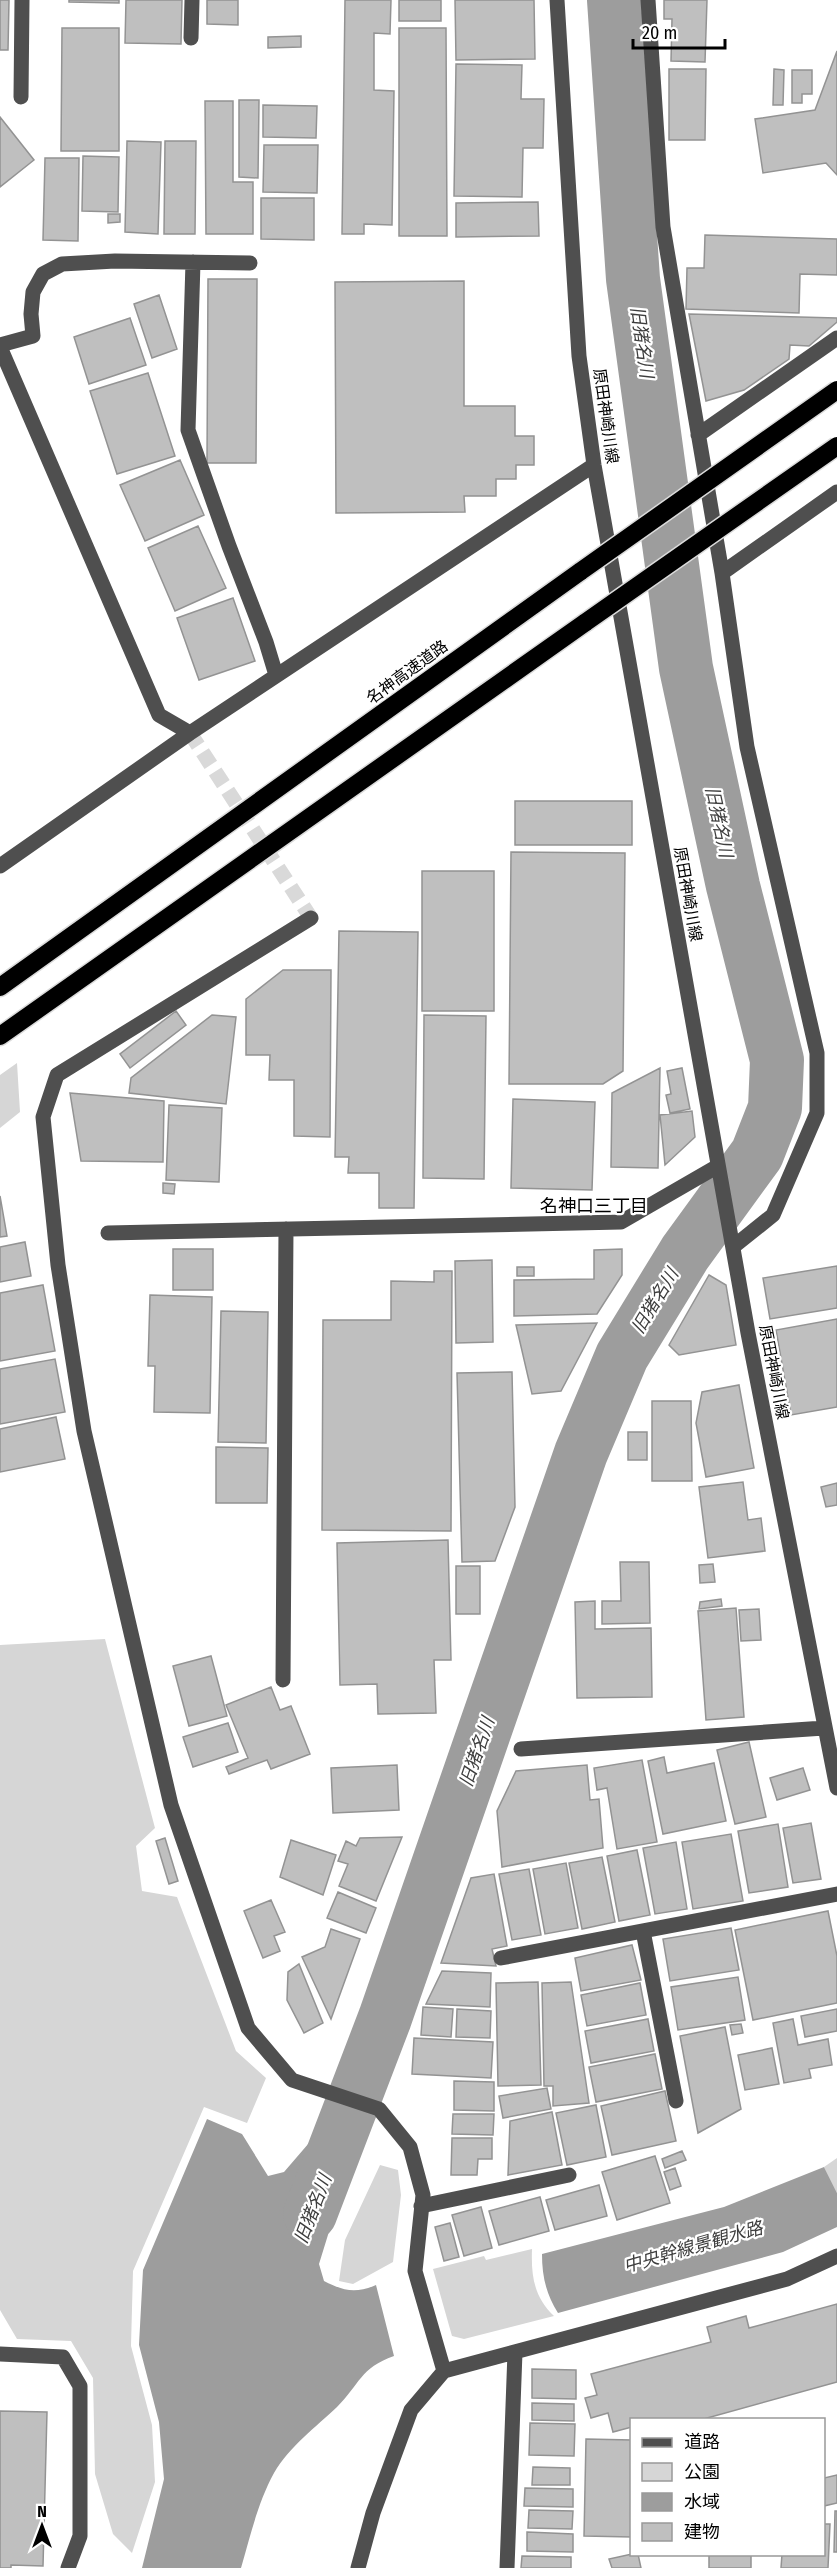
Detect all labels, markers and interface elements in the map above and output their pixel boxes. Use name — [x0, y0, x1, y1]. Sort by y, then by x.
scale bar — [633, 12, 724, 50]
text: 20 m — [642, 22, 677, 44]
water label: 旧猪名川 — [626, 305, 658, 381]
street label: 原田神崎川線 — [590, 367, 622, 465]
street label: 名神高速道路 — [363, 636, 451, 708]
water label: 旧猪名川 — [701, 784, 738, 861]
street label: 原田神崎川線 — [670, 845, 706, 943]
district label: 名神口三丁目 — [540, 1195, 648, 1217]
water label: 旧猪名川 — [627, 1263, 684, 1338]
street label: 原田神崎川線 — [756, 1323, 792, 1421]
water label: 旧猪名川 — [455, 1712, 500, 1790]
water label: 旧猪名川 — [290, 2170, 337, 2247]
water label: 中央幹線景観水路 — [621, 2216, 767, 2277]
legend — [630, 2418, 825, 2556]
text: 道路 — [684, 2431, 720, 2453]
text: 公園 — [684, 2461, 720, 2483]
text: 水域 — [684, 2491, 720, 2513]
north arrow — [12, 2496, 72, 2556]
text: N — [37, 2502, 47, 2521]
text: 建物 — [684, 2521, 720, 2543]

